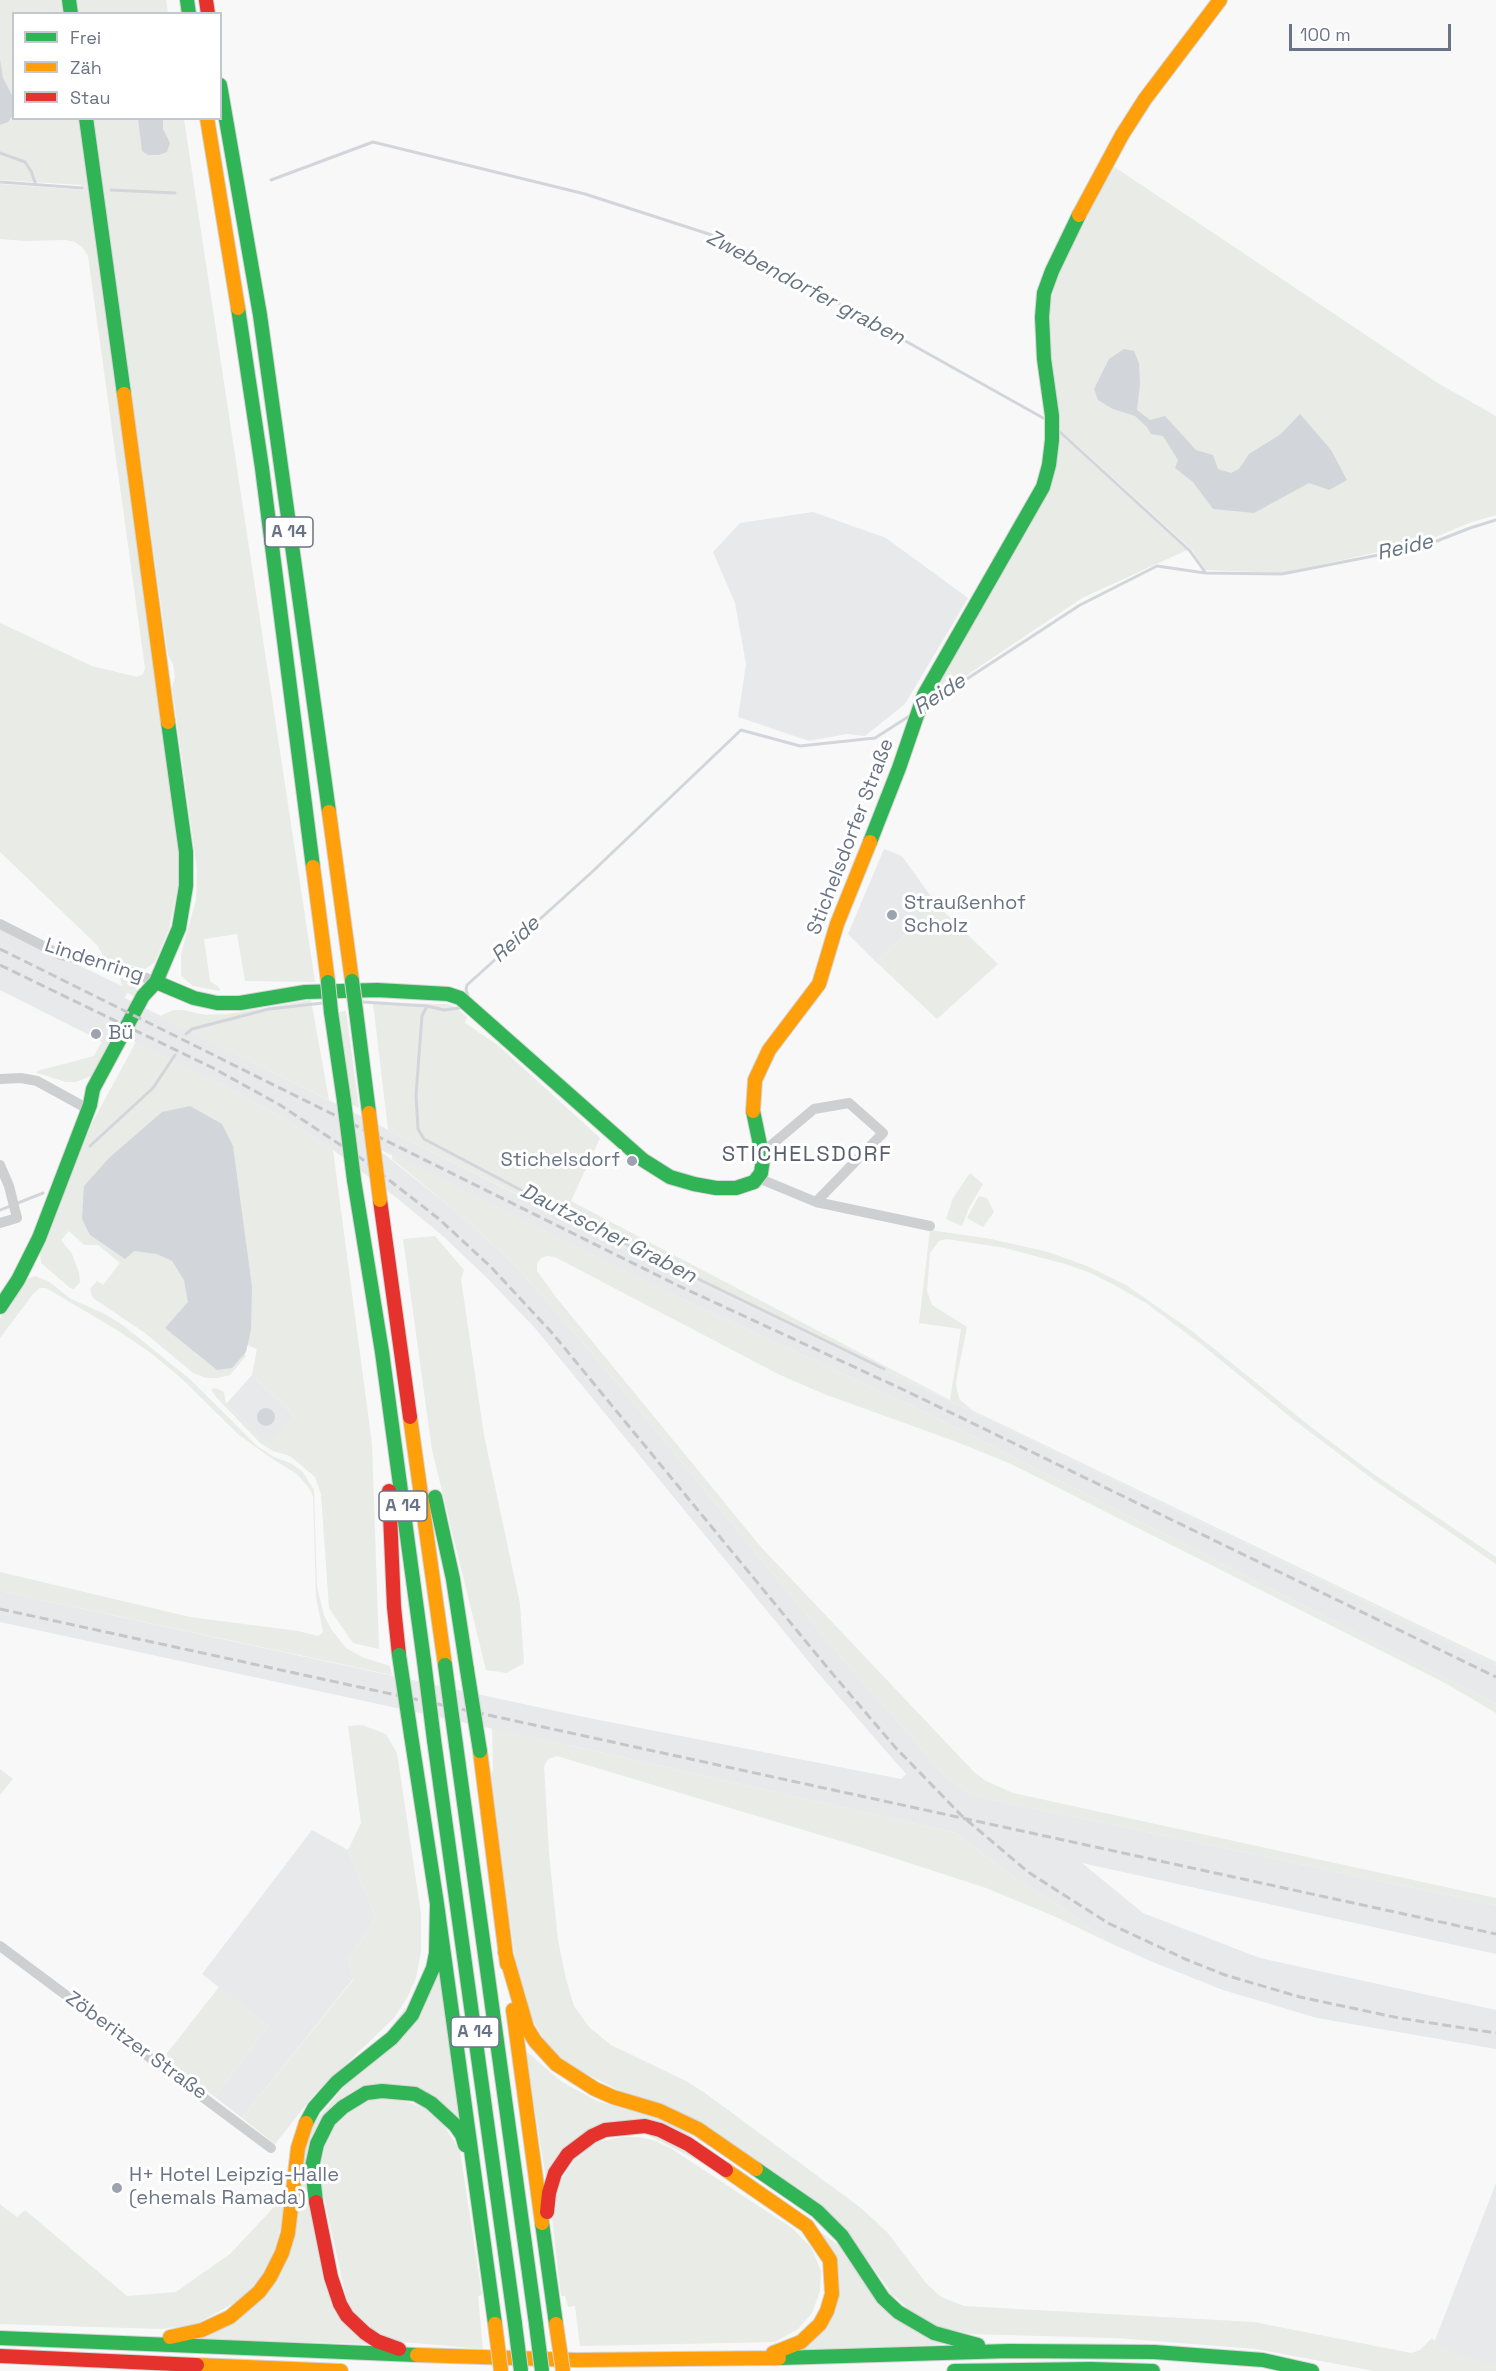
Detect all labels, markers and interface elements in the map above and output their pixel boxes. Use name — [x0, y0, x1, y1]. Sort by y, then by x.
legend — [12, 12, 222, 120]
scale bar — [1292, 12, 1454, 50]
text: 100 m — [1300, 23, 1351, 46]
text: Frei — [70, 26, 101, 49]
text: Zäh — [70, 56, 102, 79]
text: Stau — [70, 86, 110, 109]
water label: Zwebendorfer graben — [702, 225, 908, 351]
road number: A 14 — [265, 517, 313, 547]
water label: Reide — [1375, 529, 1435, 567]
water label: Reide — [909, 669, 971, 721]
street label: Stichelsdorfer Straße — [803, 736, 899, 938]
place label: Straußenhof Scholz — [904, 892, 1026, 939]
marker: Straußenhof Scholz — [885, 908, 899, 922]
water label: Reide — [487, 911, 545, 969]
street label: Lindenring — [42, 934, 146, 988]
place label: Bü — [108, 1022, 133, 1046]
marker: Bü — [89, 1027, 103, 1041]
district label: STICHELSDORF — [722, 1142, 892, 1168]
place label: Stichelsdorf — [501, 1149, 620, 1173]
marker: Stichelsdorf — [625, 1154, 639, 1168]
water label: Dautzscher Graben — [516, 1179, 700, 1289]
road number: A 14 — [379, 1491, 427, 1521]
street label: Zöberitzer Straße — [61, 1987, 211, 2105]
road number: A 14 — [451, 2017, 499, 2047]
place label: H+ Hotel Leipzig-Halle (ehemals Ramada) — [129, 2164, 339, 2211]
marker: H+ Hotel Leipzig-Halle (ehemals Ramada) — [110, 2181, 124, 2195]

